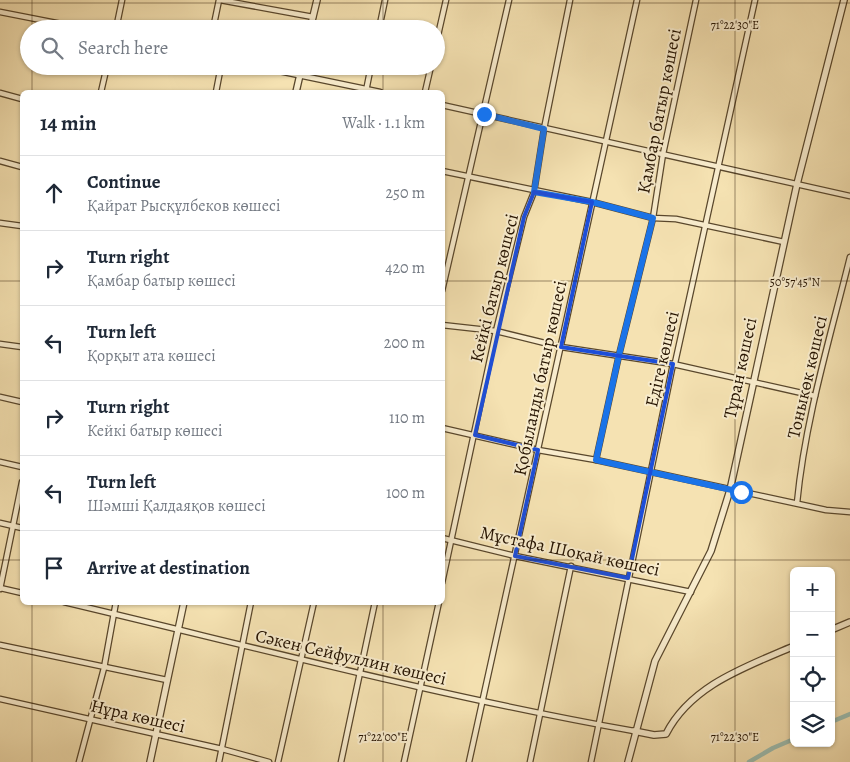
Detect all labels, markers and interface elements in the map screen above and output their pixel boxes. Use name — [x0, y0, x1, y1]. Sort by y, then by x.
text: 71°22'30"E — [711, 17, 759, 33]
search box — [20, 20, 445, 75]
street label: Қамбар батыр көшесі — [631, 27, 687, 195]
icon: search — [38, 34, 66, 62]
text: Search here — [78, 35, 168, 61]
route end — [473, 103, 496, 126]
text: 14 min — [40, 109, 97, 137]
text: Walk · 1.1 km — [342, 112, 425, 134]
text: Continue — [87, 169, 161, 195]
icon: ahead — [40, 179, 68, 207]
text: 250 m — [386, 182, 425, 204]
text: Қайрат Рысқұлбеков көшесі — [87, 195, 280, 217]
street label: Кейкі батыр көшесі — [464, 211, 524, 365]
text: Turn right — [87, 244, 169, 270]
icon: right — [40, 254, 68, 282]
text: 420 m — [385, 257, 425, 279]
text: Қамбар батыр көшесі — [87, 270, 236, 292]
text: 50°57'45"N — [770, 274, 821, 290]
street label: Қобыланды батыр көшесі — [508, 278, 572, 478]
street label: Едіге көшесі — [639, 309, 685, 409]
street label: Тоныкөк көшесі — [781, 313, 833, 441]
street label: Тұран көшесі — [718, 315, 762, 421]
text: Turn left — [87, 319, 156, 345]
icon: left — [40, 329, 68, 357]
text: 200 m — [384, 332, 425, 354]
text: Қорқыт ата көшесі — [87, 345, 216, 367]
text: Turn right — [87, 394, 169, 420]
icon: right — [40, 404, 68, 432]
text: 110 m — [389, 407, 425, 429]
text: Кейкі батыр көшесі — [87, 420, 223, 442]
text: Turn left — [87, 469, 156, 495]
icon: left — [40, 479, 68, 507]
route start — [730, 481, 753, 504]
text: 100 m — [386, 482, 425, 504]
text: Шәмші Қалдаяқов көшесі — [87, 495, 266, 517]
street label: Мұстафа Шоқай көшесі — [478, 520, 662, 582]
icon: arrive — [40, 554, 68, 582]
text: Arrive at destination — [87, 555, 250, 581]
map controls — [790, 567, 835, 747]
button: + — [790, 567, 835, 612]
button: − — [790, 612, 835, 657]
street label: Сәкен Сейфуллин көшесі — [253, 623, 449, 691]
button: locate — [790, 657, 835, 702]
street label: Нұра көшесі — [88, 693, 188, 739]
button: layers — [790, 702, 835, 747]
text: 71°22'00"E — [358, 729, 408, 745]
text: 71°22'30"E — [711, 729, 759, 745]

